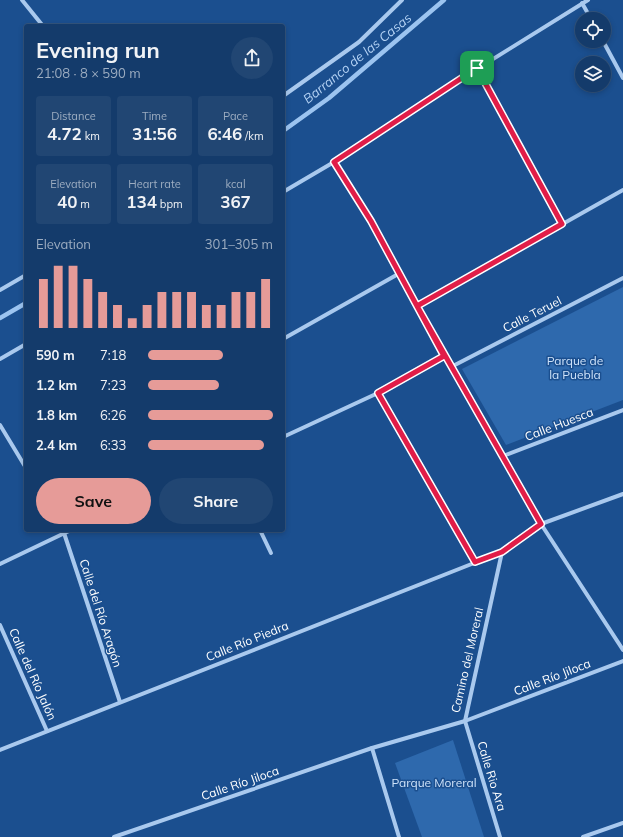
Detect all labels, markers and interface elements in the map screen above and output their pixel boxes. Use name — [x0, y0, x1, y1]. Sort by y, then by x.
water label: Barranco de las Casas — [300, 9, 414, 107]
map controls — [575, 12, 611, 92]
button: locate — [575, 12, 611, 48]
text: Evening run — [36, 36, 160, 64]
button: share — [231, 37, 273, 79]
pin — [460, 51, 494, 85]
button: layers — [575, 56, 611, 92]
icon: arrive — [466, 57, 488, 79]
text: 21:08 · 8 × 590 m — [36, 65, 141, 81]
text: Distance — [51, 109, 96, 123]
text: Time — [142, 109, 167, 123]
text: Pace — [223, 109, 248, 123]
text: 4.72 — [47, 123, 82, 144]
text: 31:56 — [132, 123, 177, 144]
text: 6:46 — [207, 123, 242, 144]
text: km — [82, 129, 100, 143]
text: /km — [242, 129, 264, 143]
text: Elevation — [50, 177, 97, 191]
text: Heart rate — [128, 177, 181, 191]
text: kcal — [225, 177, 246, 191]
text: 40 — [57, 191, 77, 212]
text: 134 — [126, 191, 157, 212]
text: 367 — [220, 191, 251, 212]
text: m — [77, 197, 90, 211]
text: bpm — [157, 197, 183, 211]
text: Elevation — [36, 236, 91, 252]
text: 301–305 m — [205, 236, 273, 252]
street label: Calle Teruel — [500, 293, 564, 335]
text: 590 m — [36, 347, 75, 363]
text: 7:18 — [100, 347, 126, 363]
park label: Parque de la Puebla — [547, 353, 603, 382]
text: 1.2 km — [36, 377, 77, 393]
text: 7:23 — [100, 377, 126, 393]
street label: Calle Huesca — [523, 404, 595, 444]
text: 1.8 km — [36, 407, 77, 423]
text: 6:26 — [100, 407, 126, 423]
text: 2.4 km — [36, 437, 77, 453]
text: 6:33 — [100, 437, 126, 453]
button: Save — [36, 478, 151, 524]
button: Share — [159, 478, 273, 524]
street label: Calle del Río Aragón — [76, 557, 126, 669]
street label: Camino del Moreral — [448, 606, 486, 714]
street label: Calle Río Piedra — [204, 618, 290, 664]
street label: Calle del Río Jalón — [6, 626, 60, 722]
street label: Calle Río Jiloca — [511, 655, 593, 699]
street label: Calle Rio Ara — [474, 739, 510, 813]
street label: Calle Río Jiloca — [199, 763, 281, 803]
park label: Parque Moreral — [391, 775, 477, 790]

